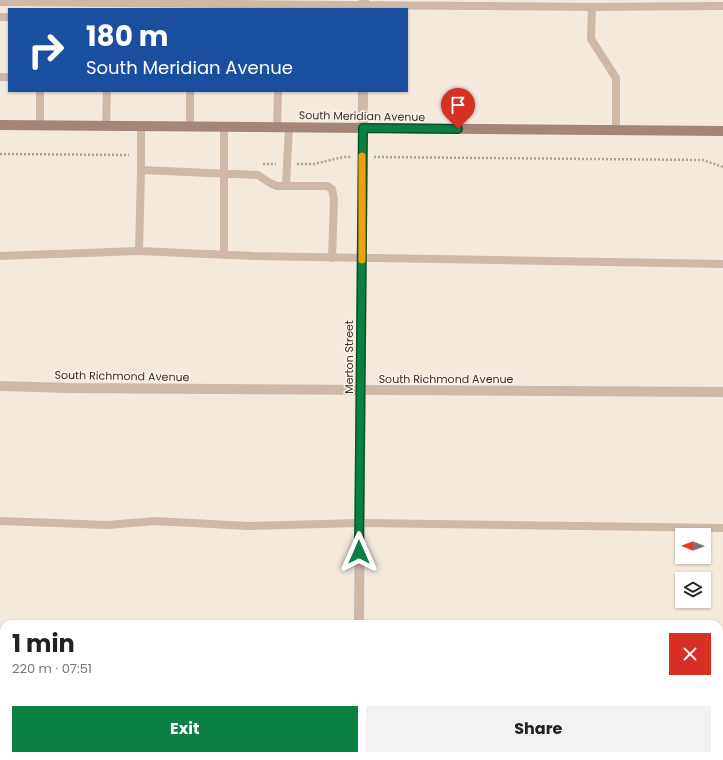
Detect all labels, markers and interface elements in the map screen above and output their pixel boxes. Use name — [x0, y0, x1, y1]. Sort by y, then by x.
text: 180 m — [86, 17, 169, 56]
icon: right — [20, 24, 72, 76]
text: South Meridian Avenue — [86, 55, 293, 80]
pin — [441, 88, 475, 129]
icon: arrive — [447, 94, 469, 116]
street label: South Meridian Avenue — [299, 107, 426, 125]
street label: Merton Street — [341, 320, 357, 394]
street label: South Richmond Avenue — [55, 367, 190, 385]
street label: South Richmond Avenue — [379, 371, 514, 387]
north arrow — [675, 528, 711, 564]
map controls — [675, 528, 711, 608]
position arrow — [338, 531, 380, 573]
button: layers — [675, 572, 711, 608]
text: 1 min — [12, 627, 75, 660]
button: close — [669, 633, 711, 675]
text: 220 m · 07:51 — [12, 659, 92, 678]
button: Exit — [12, 706, 358, 752]
button: Share — [366, 706, 711, 752]

